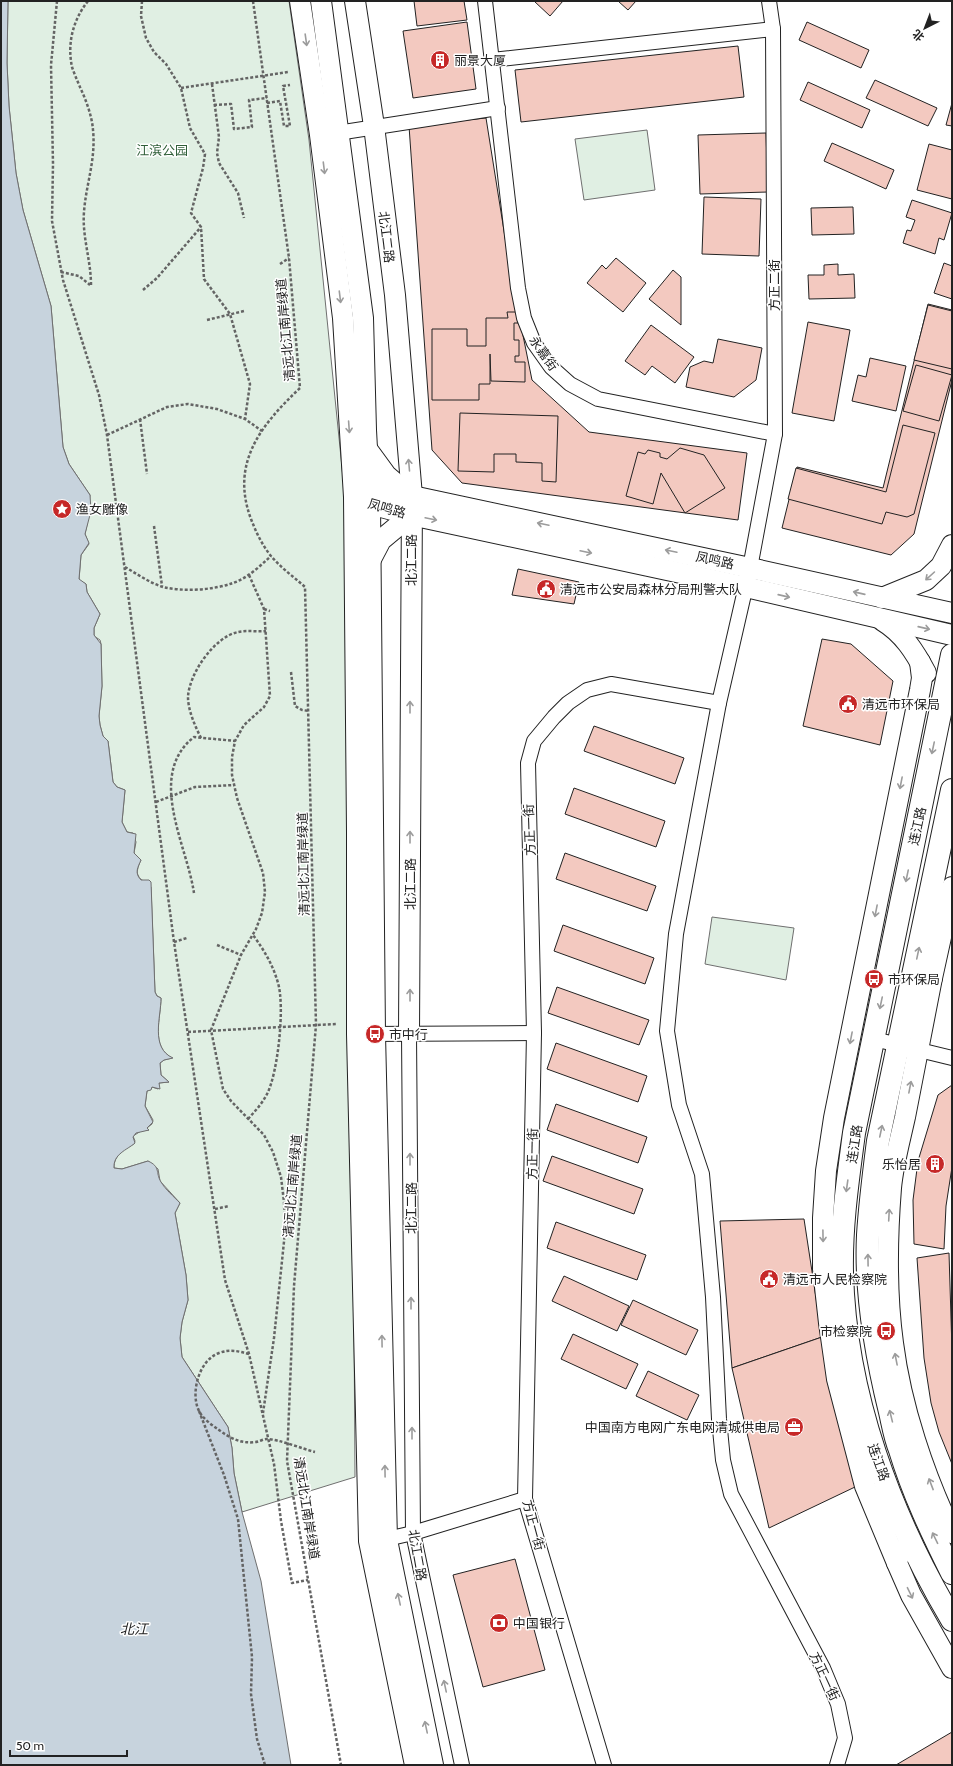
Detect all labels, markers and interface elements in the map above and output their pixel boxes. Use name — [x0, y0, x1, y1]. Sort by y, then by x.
north arrow — [905, 8, 945, 48]
text: 北 — [910, 27, 927, 44]
one-way arrow — [302, 33, 310, 46]
building icon: 丽景大厦 — [429, 49, 451, 71]
place label: 丽景大厦 — [454, 52, 506, 68]
park label: 江滨公园 — [136, 142, 188, 158]
one-way arrow — [320, 161, 328, 174]
street label: 北江二路 — [376, 210, 398, 264]
street label: 方正二街 — [766, 259, 782, 311]
street label: 清远北江南岸绿道 — [272, 277, 298, 383]
one-way arrow — [336, 290, 344, 303]
street label: 永嘉街 — [526, 332, 562, 374]
one-way arrow — [346, 420, 353, 433]
one-way arrow — [406, 459, 413, 472]
street label: 凤鸣路 — [366, 495, 408, 521]
place icon: 渔女雕像 — [51, 498, 73, 520]
place label: 渔女雕像 — [76, 501, 128, 517]
one-way arrow — [424, 516, 437, 524]
one-way arrow — [537, 520, 550, 528]
street label: 北江二路 — [403, 534, 419, 586]
one-way arrow — [664, 547, 677, 555]
street label: 凤鸣路 — [694, 548, 736, 572]
one-way arrow — [579, 549, 592, 557]
one-way arrow — [924, 572, 935, 581]
public building icon: 清远市公安局森林分局刑警大队 — [535, 578, 557, 600]
place label: 清远市公安局森林分局刑警大队 — [560, 581, 742, 597]
one-way arrow — [853, 589, 866, 596]
one-way arrow — [777, 592, 790, 600]
one-way arrow — [917, 625, 930, 633]
public building icon: 清远市环保局 — [837, 693, 859, 715]
place label: 清远市环保局 — [862, 696, 940, 712]
one-way arrow — [406, 701, 414, 714]
one-way arrow — [928, 742, 936, 755]
one-way arrow — [897, 776, 905, 789]
street label: 方正一街 — [520, 804, 538, 856]
street label: 连江路 — [905, 805, 929, 847]
street label: 清远北江南岸绿道 — [294, 812, 312, 916]
one-way arrow — [406, 831, 414, 844]
street label: 北江二路 — [402, 858, 418, 910]
one-way arrow — [903, 869, 911, 882]
one-way arrow — [872, 904, 880, 917]
one-way arrow — [915, 947, 923, 960]
bus stop icon: 市环保局 — [863, 968, 885, 990]
place label: 市环保局 — [888, 971, 940, 987]
one-way arrow — [406, 989, 414, 1002]
one-way arrow — [877, 996, 885, 1009]
bus stop icon: 市中行 — [364, 1023, 386, 1045]
place label: 市中行 — [389, 1026, 428, 1042]
one-way arrow — [847, 1031, 855, 1044]
one-way arrow — [907, 1081, 915, 1094]
street label: 连江路 — [843, 1123, 865, 1165]
one-way arrow — [877, 1125, 885, 1138]
street label: 方正一街 — [524, 1128, 540, 1180]
street label: 清远北江南岸绿道 — [279, 1133, 305, 1239]
one-way arrow — [406, 1153, 414, 1166]
building icon: 乐怡居 — [924, 1153, 946, 1175]
place label: 乐怡居 — [882, 1156, 921, 1172]
one-way arrow — [843, 1179, 851, 1192]
street label: 北江二路 — [403, 1182, 419, 1234]
one-way arrow — [886, 1209, 893, 1222]
one-way arrow — [819, 1229, 827, 1242]
one-way arrow — [865, 1254, 872, 1267]
public building icon: 清远市人民检察院 — [758, 1268, 780, 1290]
place label: 清远市人民检察院 — [783, 1271, 887, 1287]
one-way arrow — [407, 1297, 415, 1310]
bus stop icon: 市检察院 — [875, 1320, 897, 1342]
place label: 市检察院 — [820, 1323, 872, 1339]
one-way arrow — [379, 1335, 386, 1348]
one-way arrow — [892, 1353, 900, 1366]
one-way arrow — [887, 1410, 894, 1423]
office icon: 中国南方电网广东电网清城供电局 — [783, 1416, 805, 1438]
place label: 中国南方电网广东电网清城供电局 — [585, 1419, 780, 1435]
one-way arrow — [408, 1427, 416, 1440]
street label: 连江路 — [865, 1441, 893, 1483]
street label: 清远北江南岸绿道 — [291, 1455, 323, 1561]
one-way arrow — [382, 1465, 389, 1478]
one-way arrow — [926, 1478, 934, 1490]
street label: 方正一街 — [520, 1498, 548, 1552]
street label: 北江二路 — [406, 1528, 430, 1582]
one-way arrow — [931, 1532, 938, 1544]
one-way arrow — [907, 1586, 914, 1598]
one-way arrow — [395, 1593, 403, 1606]
bank icon: 中国银行 — [488, 1612, 510, 1634]
place label: 中国银行 — [513, 1615, 565, 1631]
water label: 北江 — [120, 1620, 150, 1638]
street label: 方正一街 — [807, 1649, 843, 1703]
one-way arrow — [441, 1680, 449, 1693]
one-way arrow — [421, 1721, 429, 1734]
scale bar — [10, 1732, 127, 1758]
text: 50 m — [16, 1738, 44, 1753]

